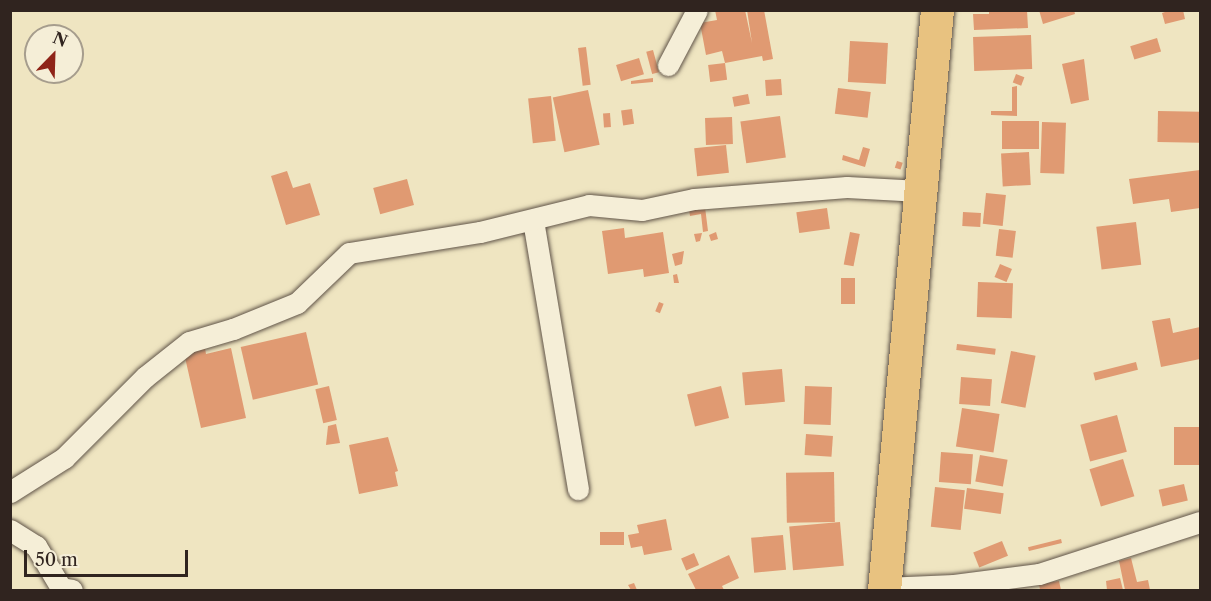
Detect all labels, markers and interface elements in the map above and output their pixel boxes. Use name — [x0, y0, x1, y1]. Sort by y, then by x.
north arrow — [24, 24, 84, 84]
text: N — [50, 27, 71, 51]
scale bar — [27, 538, 190, 576]
text: 50 m — [35, 549, 78, 571]

